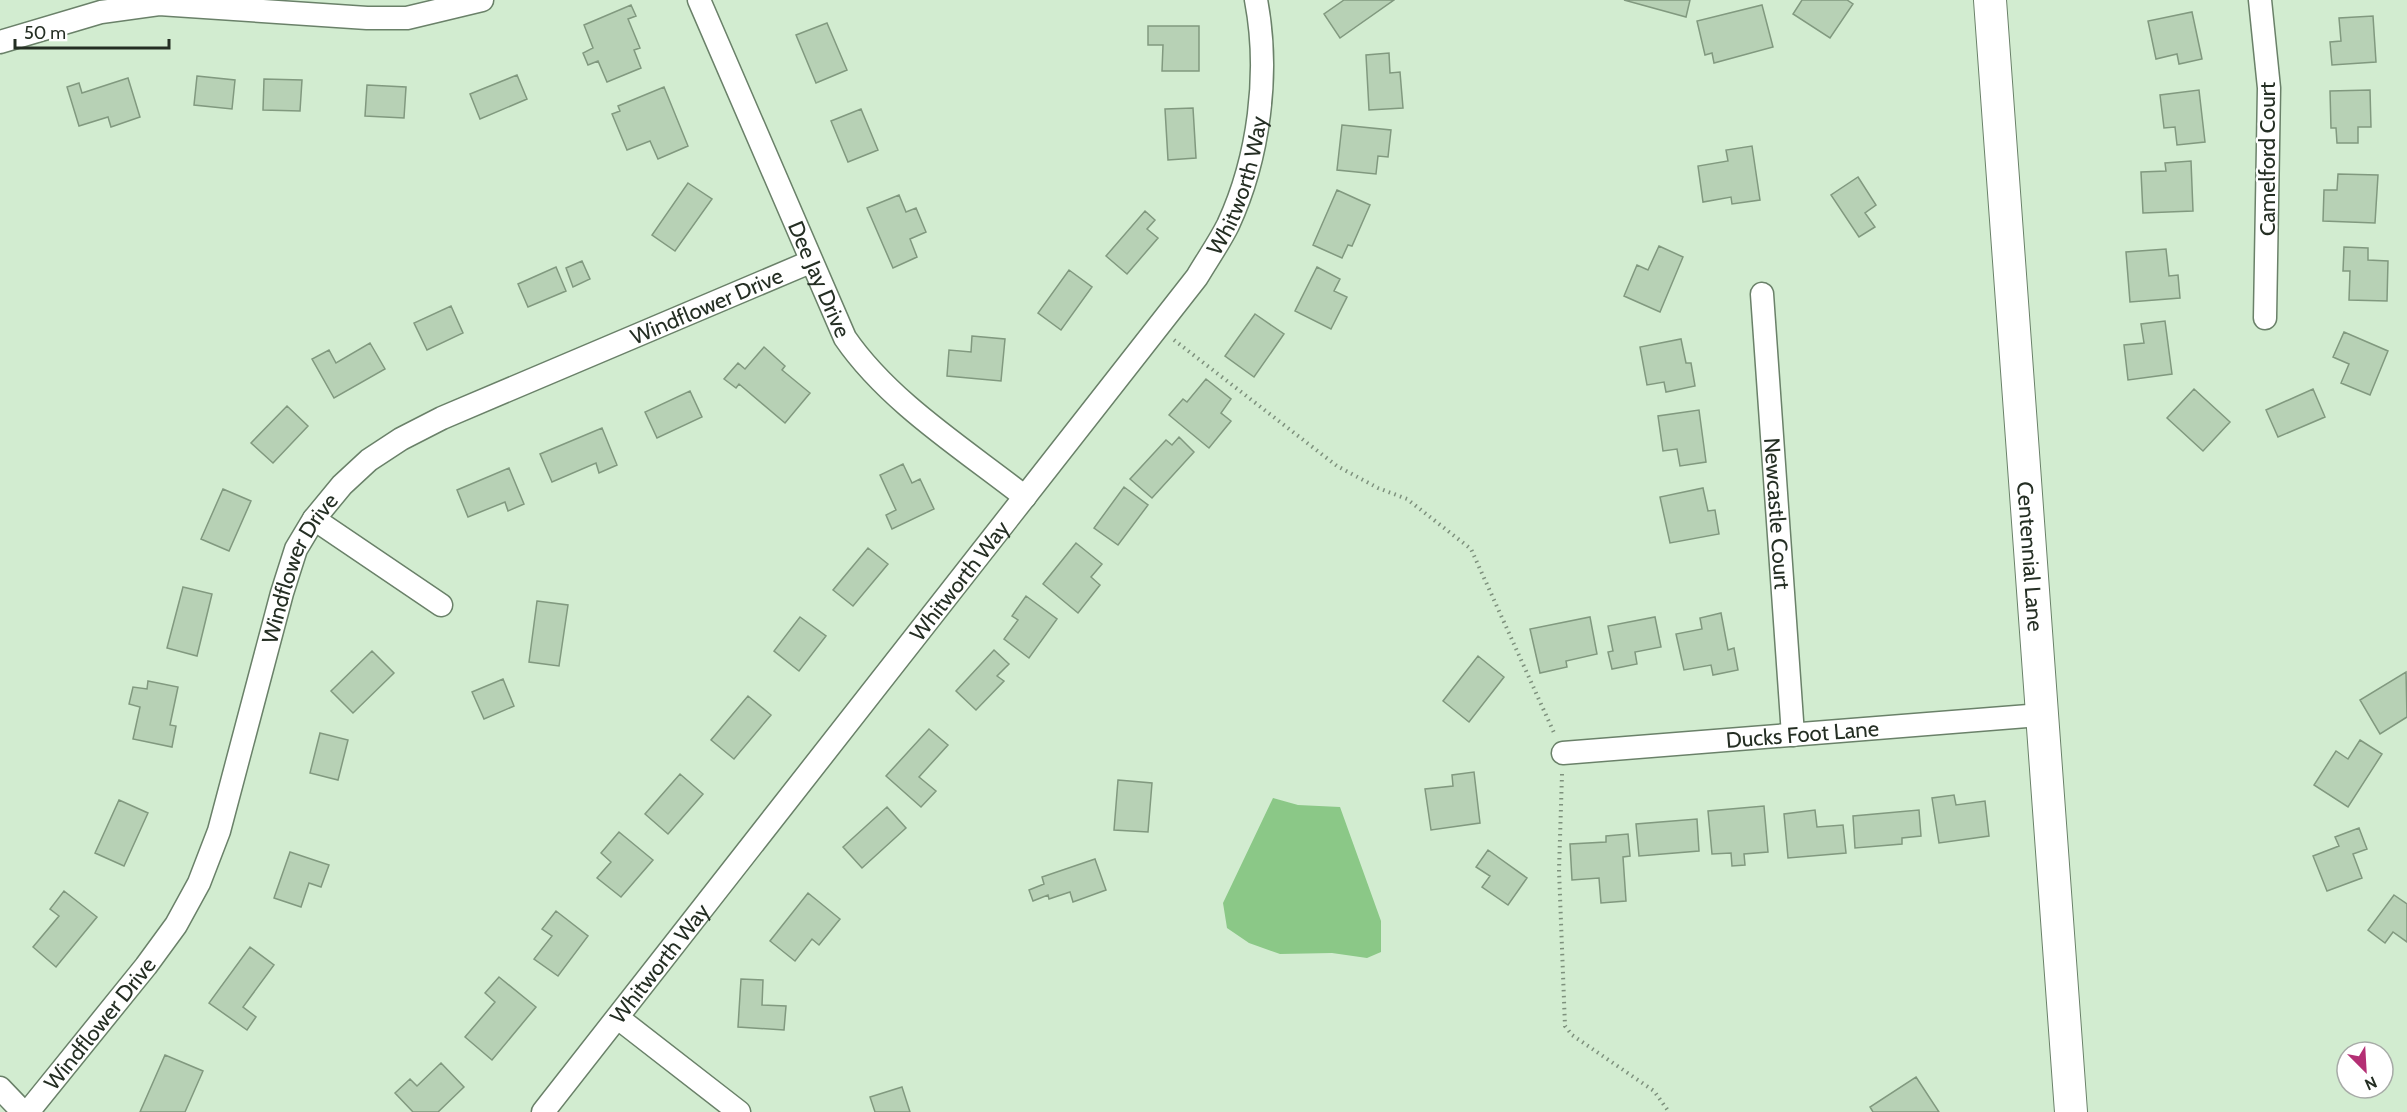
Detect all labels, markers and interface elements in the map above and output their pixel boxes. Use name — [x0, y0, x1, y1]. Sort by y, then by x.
scale bar — [15, 12, 170, 50]
text: 50 m — [24, 22, 66, 44]
street label: Camelford Court — [2254, 81, 2281, 236]
street label: Whitworth Way — [1201, 114, 1273, 260]
street label: Dee Jay Drive — [782, 217, 856, 342]
street label: Windflower Drive — [627, 262, 787, 350]
street label: Newcastle Court — [1758, 437, 1796, 591]
street label: Centennial Lane — [2011, 481, 2049, 633]
street label: Windflower Drive — [256, 488, 344, 647]
street label: Whitworth Way — [904, 515, 1015, 646]
street label: Ducks Foot Lane — [1725, 715, 1880, 754]
street label: Whitworth Way — [605, 898, 715, 1029]
street label: Windflower Drive — [38, 952, 162, 1095]
north arrow — [2335, 1040, 2395, 1100]
text: N — [2362, 1072, 2380, 1094]

